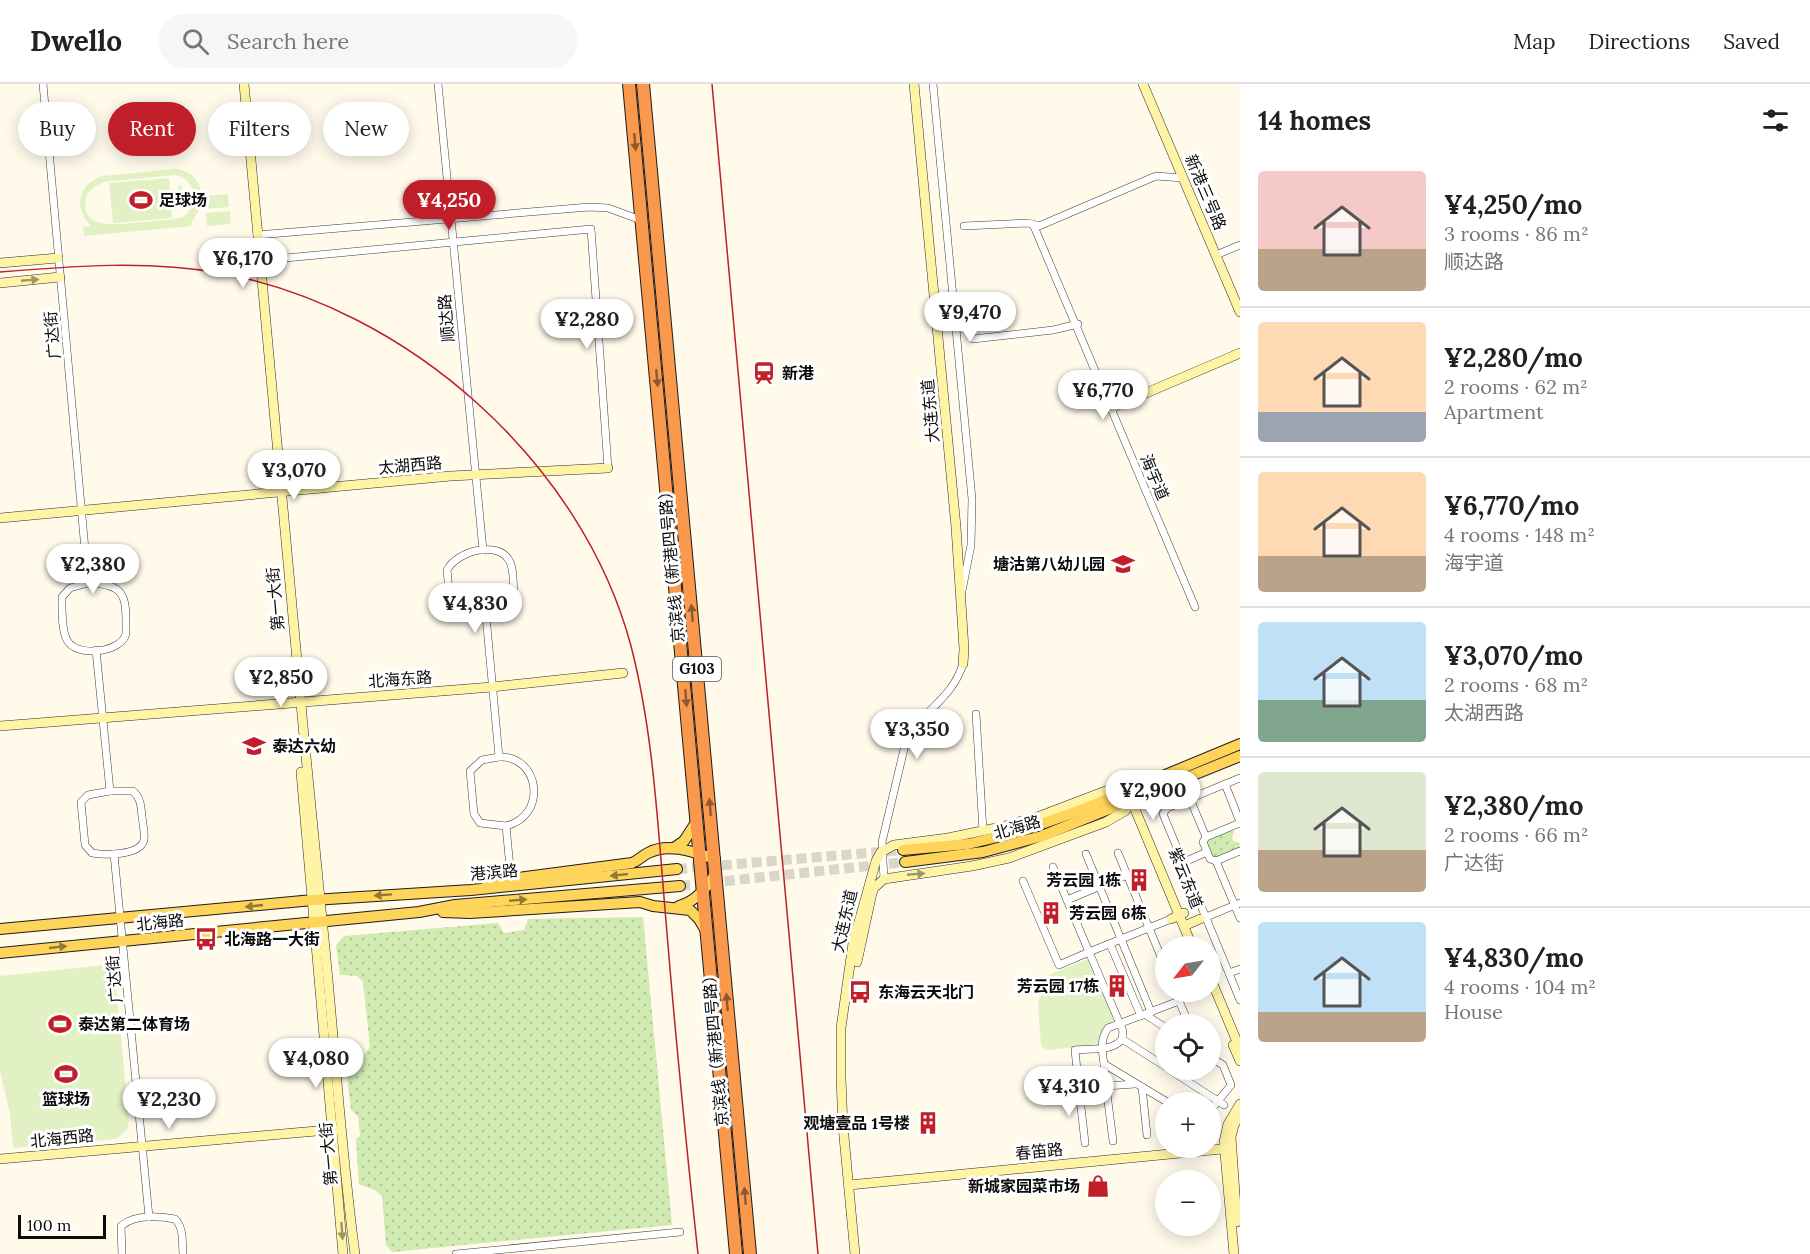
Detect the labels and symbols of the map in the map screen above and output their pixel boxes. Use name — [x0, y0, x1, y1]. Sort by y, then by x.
one-way arrow — [630, 133, 640, 152]
street label: 新港三号路 — [1181, 151, 1231, 233]
pin: ¥4,250 — [400, 180, 498, 231]
sports icon: 足球场 — [128, 187, 154, 213]
place label: 足球场 — [159, 190, 207, 210]
pin: ¥6,170 — [194, 238, 292, 289]
one-way arrow — [20, 275, 39, 285]
pin: ¥9,470 — [921, 292, 1019, 343]
street label: 顺达路 — [434, 293, 458, 343]
pin: ¥2,280 — [538, 299, 636, 350]
street label: 广达街 — [40, 310, 64, 360]
station icon: 新港 — [751, 360, 777, 386]
place label: 新港 — [782, 363, 814, 383]
one-way arrow — [652, 369, 662, 388]
pin: ¥6,770 — [1054, 370, 1152, 421]
street label: 大连东道 — [917, 378, 943, 444]
pin: ¥3,070 — [245, 450, 343, 501]
street label: 海宇道 — [1136, 451, 1174, 503]
street label: 太湖西路 — [377, 452, 443, 478]
street label: 京滨线（新港四号路） — [654, 482, 688, 644]
pin: ¥2,380 — [44, 544, 142, 595]
school or university icon: 塘沽第八幼儿园 — [1110, 551, 1136, 577]
place label: 塘沽第八幼儿园 — [993, 554, 1105, 574]
street label: 第一大街 — [262, 566, 288, 632]
pin: ¥4,830 — [426, 583, 524, 634]
one-way arrow — [687, 604, 697, 623]
pin: ¥2,850 — [232, 657, 330, 708]
road number: G103 — [673, 657, 721, 681]
street label: 北海东路 — [367, 667, 433, 691]
one-way arrow — [681, 688, 691, 707]
pin: ¥3,350 — [868, 709, 966, 760]
school or university icon: 泰达六幼 — [241, 733, 267, 759]
place label: 泰达六幼 — [272, 736, 336, 756]
pin: ¥2,900 — [1104, 770, 1202, 821]
one-way arrow — [705, 798, 715, 817]
street label: 北海路 — [991, 811, 1043, 843]
street label: 紫云东道 — [1165, 845, 1207, 911]
street label: 港滨路 — [469, 860, 519, 884]
building icon: 芳云园 1栋 — [1126, 867, 1152, 893]
one-way arrow — [906, 869, 925, 878]
one-way arrow — [610, 870, 629, 880]
place label: 芳云园 1栋 — [1046, 870, 1121, 890]
street label: 大连东道 — [827, 888, 861, 954]
one-way arrow — [374, 890, 393, 900]
one-way arrow — [509, 895, 528, 905]
building icon: 芳云园 6栋 — [1038, 900, 1064, 926]
one-way arrow — [245, 901, 264, 911]
place label: 芳云园 6栋 — [1069, 903, 1146, 923]
street label: 北海路 — [135, 910, 185, 934]
bus stop icon: 北海路一大街 — [193, 926, 219, 952]
place label: 北海路一大街 — [224, 929, 320, 949]
north arrow — [1155, 936, 1221, 1002]
one-way arrow — [49, 942, 68, 952]
street label: 广达街 — [102, 954, 126, 1004]
street label: 京滨线（新港四号路） — [698, 966, 732, 1128]
building icon: 芳云园 17栋 — [1104, 973, 1130, 999]
place label: 芳云园 17栋 — [1017, 976, 1099, 996]
bus stop icon: 东海云天北门 — [847, 979, 873, 1005]
place label: 东海云天北门 — [878, 982, 974, 1002]
one-way arrow — [722, 992, 732, 1011]
sports icon: 泰达第二体育场 — [47, 1011, 73, 1037]
place label: 泰达第二体育场 — [78, 1014, 190, 1034]
pin: ¥4,080 — [267, 1038, 365, 1089]
sports icon: 篮球场 — [53, 1061, 79, 1087]
pin: ¥4,310 — [1020, 1066, 1118, 1117]
pin: ¥2,230 — [120, 1079, 218, 1130]
place label: 篮球场 — [42, 1089, 90, 1109]
building icon: 观塘壹品 1号楼 — [915, 1110, 941, 1136]
place label: 观塘壹品 1号楼 — [803, 1113, 910, 1133]
street label: 第一大街 — [315, 1121, 341, 1187]
street label: 北海西路 — [29, 1125, 95, 1151]
street label: 春笛路 — [1014, 1139, 1064, 1163]
shop icon: 新城家园菜市场 — [1085, 1173, 1111, 1199]
place label: 新城家园菜市场 — [968, 1176, 1080, 1196]
one-way arrow — [740, 1186, 750, 1205]
scale bar — [18, 1212, 106, 1240]
one-way arrow — [337, 1221, 346, 1240]

